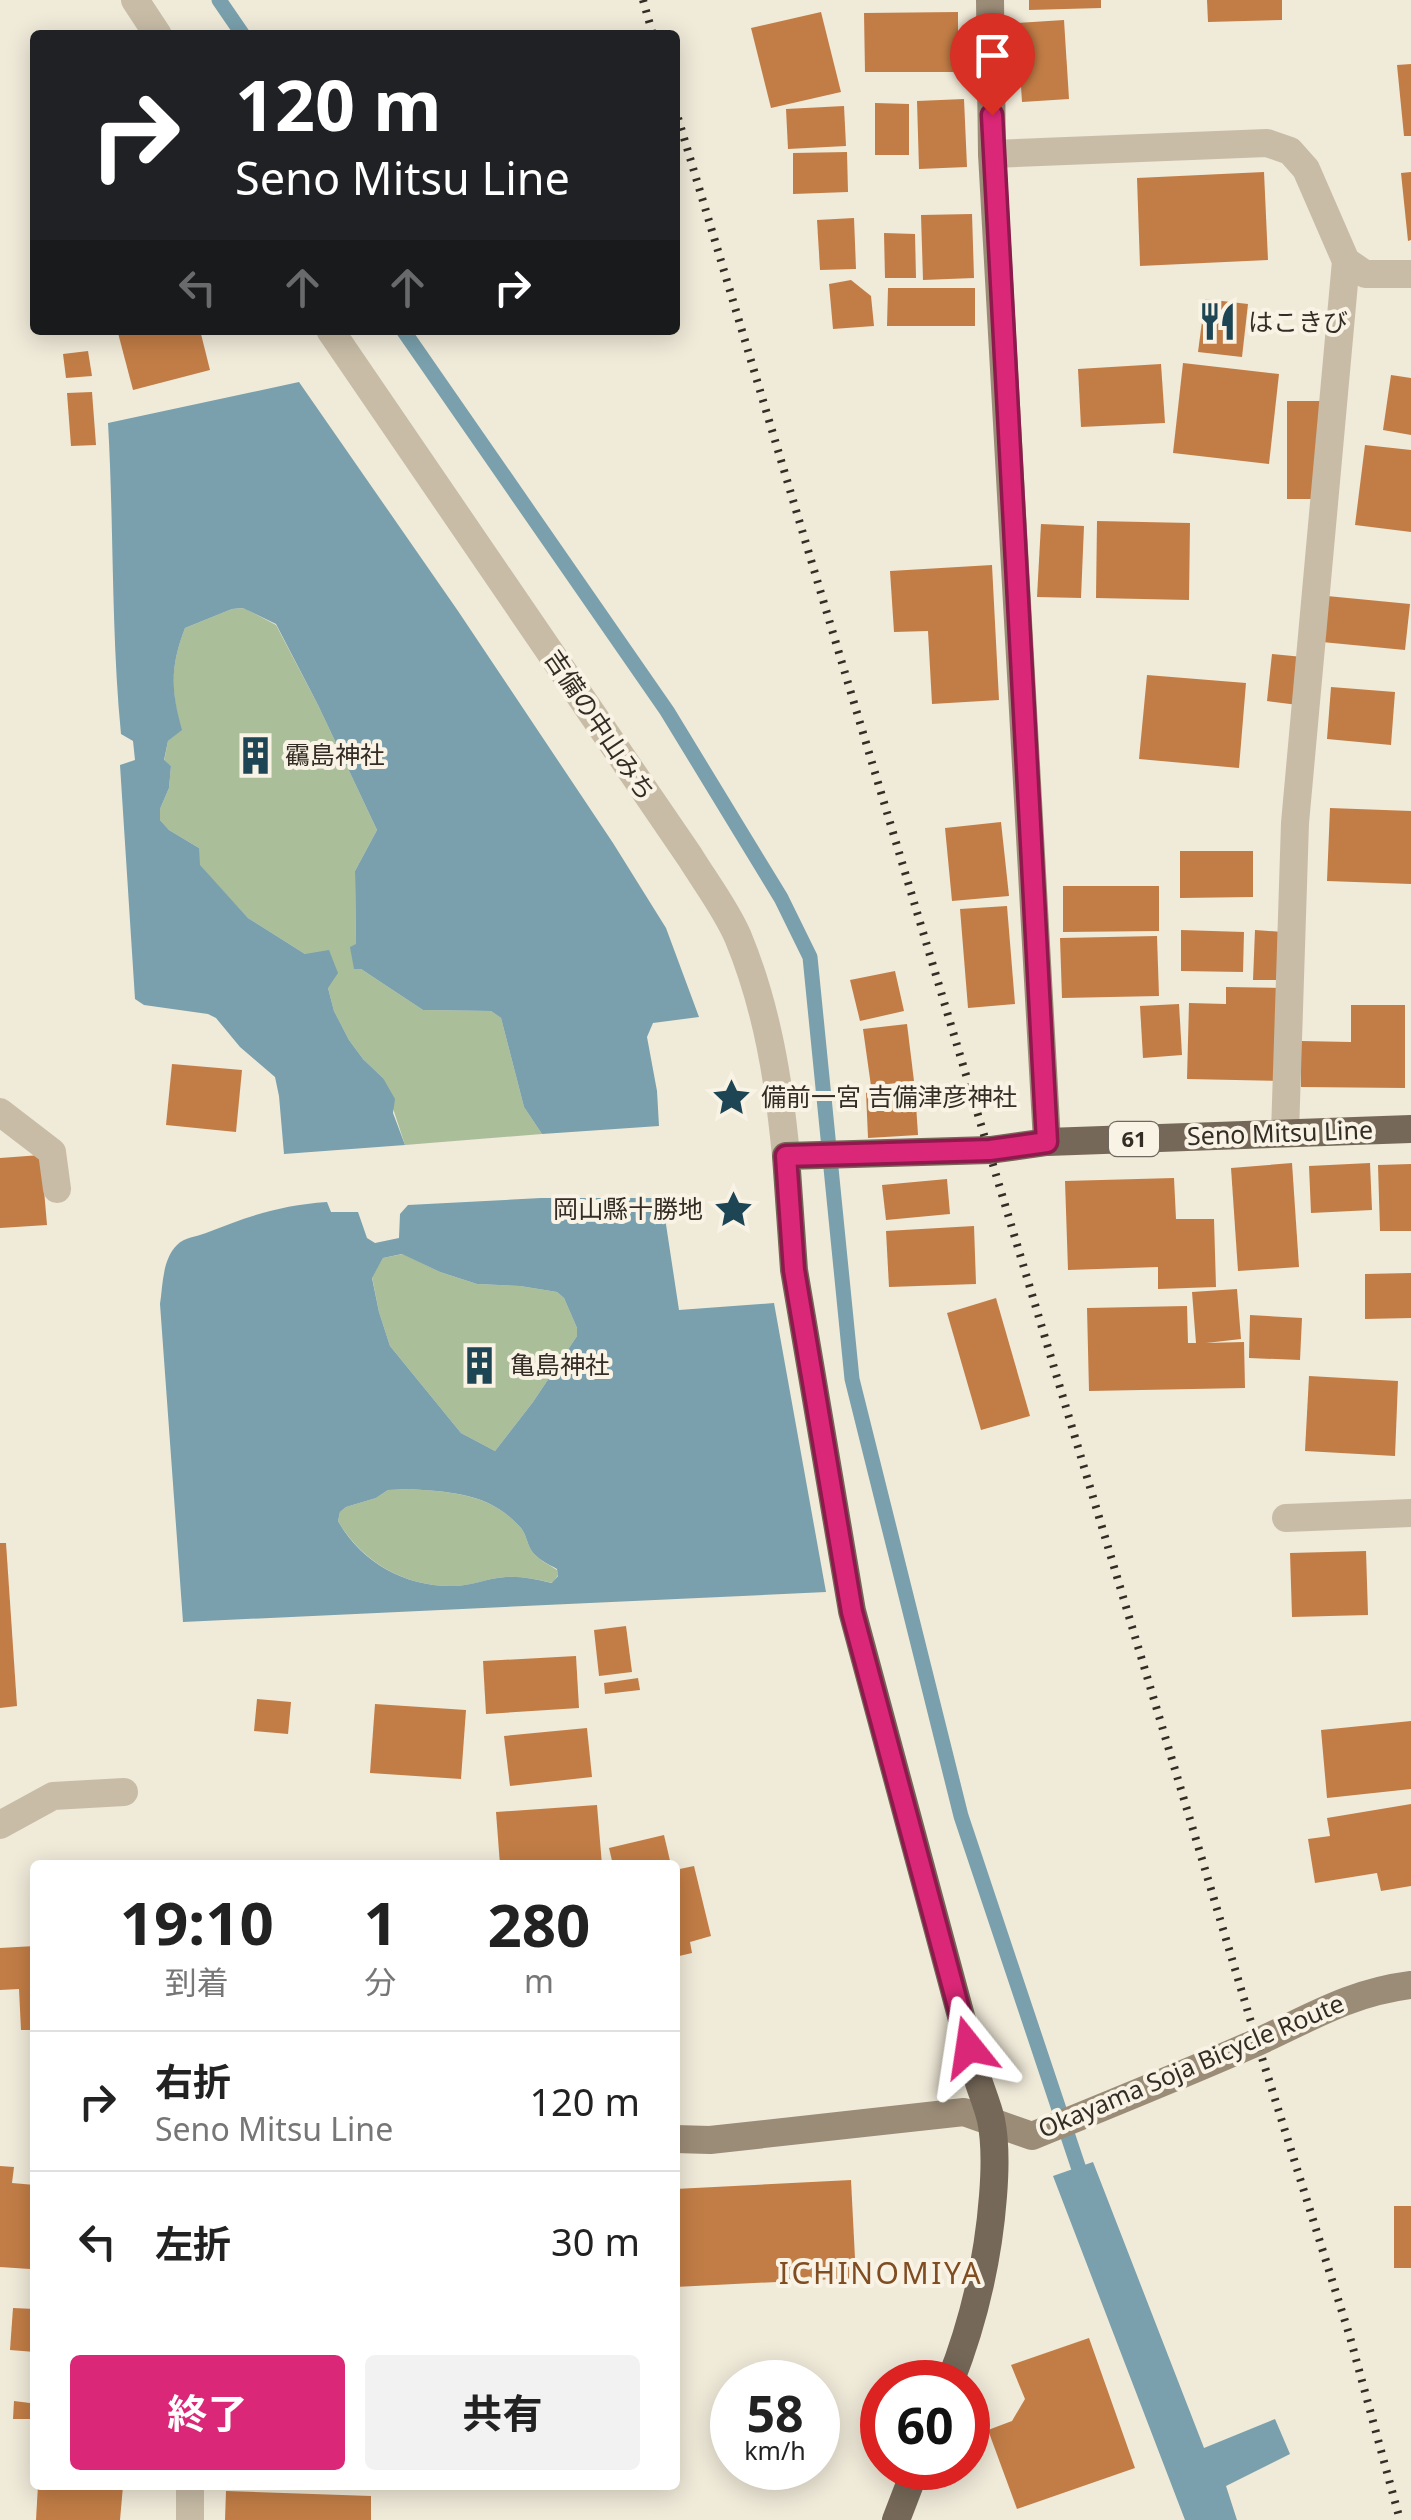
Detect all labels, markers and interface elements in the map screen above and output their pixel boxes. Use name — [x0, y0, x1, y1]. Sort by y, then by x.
pin — [950, 13, 1035, 116]
icon: arrive — [965, 28, 1020, 83]
text: 120 m — [235, 56, 442, 152]
icon: right — [70, 70, 200, 200]
text: Seno Mitsu Line — [235, 147, 570, 208]
icon: left — [170, 260, 225, 315]
icon: ahead — [275, 260, 330, 315]
icon: ahead — [380, 260, 435, 315]
icon: right — [485, 260, 540, 315]
restaurant icon: はこきび — [1197, 301, 1239, 343]
place label: はこきび — [1248, 304, 1348, 338]
street label: 吉備の中山みち — [538, 642, 664, 806]
building icon: 靍島神社 — [234, 734, 276, 776]
place label: 靍島神社 — [285, 737, 385, 771]
place icon: 備前一宮 吉備津彦神社 — [710, 1076, 752, 1118]
place label: 備前一宮 吉備津彦神社 — [761, 1079, 1018, 1113]
street label: Seno Mitsu Line — [1186, 1112, 1374, 1152]
road number: 61 — [1109, 1122, 1159, 1156]
place icon: 岡山縣十勝地 — [712, 1188, 754, 1230]
place label: 岡山縣十勝地 — [553, 1191, 703, 1225]
building icon: 亀島神社 — [459, 1344, 501, 1386]
place label: 亀島神社 — [510, 1347, 610, 1381]
text: 19:10 — [120, 1881, 274, 1963]
text: 1 — [363, 1881, 398, 1963]
text: 280 — [487, 1883, 590, 1965]
text: m — [524, 1959, 554, 2002]
text: 到着 — [165, 1960, 229, 2003]
text: 分 — [365, 1960, 397, 2003]
street label: Okayama Soja Bicycle Route — [1032, 1985, 1349, 2145]
position arrow — [917, 1995, 1021, 2099]
text: 右折 — [155, 2055, 231, 2107]
icon: right — [70, 2074, 125, 2129]
text: 120 m — [529, 2075, 640, 2127]
text: Seno Mitsu Line — [155, 2107, 393, 2150]
icon: left — [70, 2214, 125, 2269]
text: 30 m — [551, 2215, 640, 2267]
text: 左折 — [155, 2217, 231, 2269]
district label: ICHINOMIYA — [779, 2252, 983, 2293]
button: 終了 — [70, 2355, 345, 2470]
button: 共有 — [365, 2355, 640, 2470]
speed limit sign: 60 — [860, 2360, 990, 2490]
text: 58 — [746, 2379, 804, 2447]
text: km/h — [744, 2433, 806, 2467]

